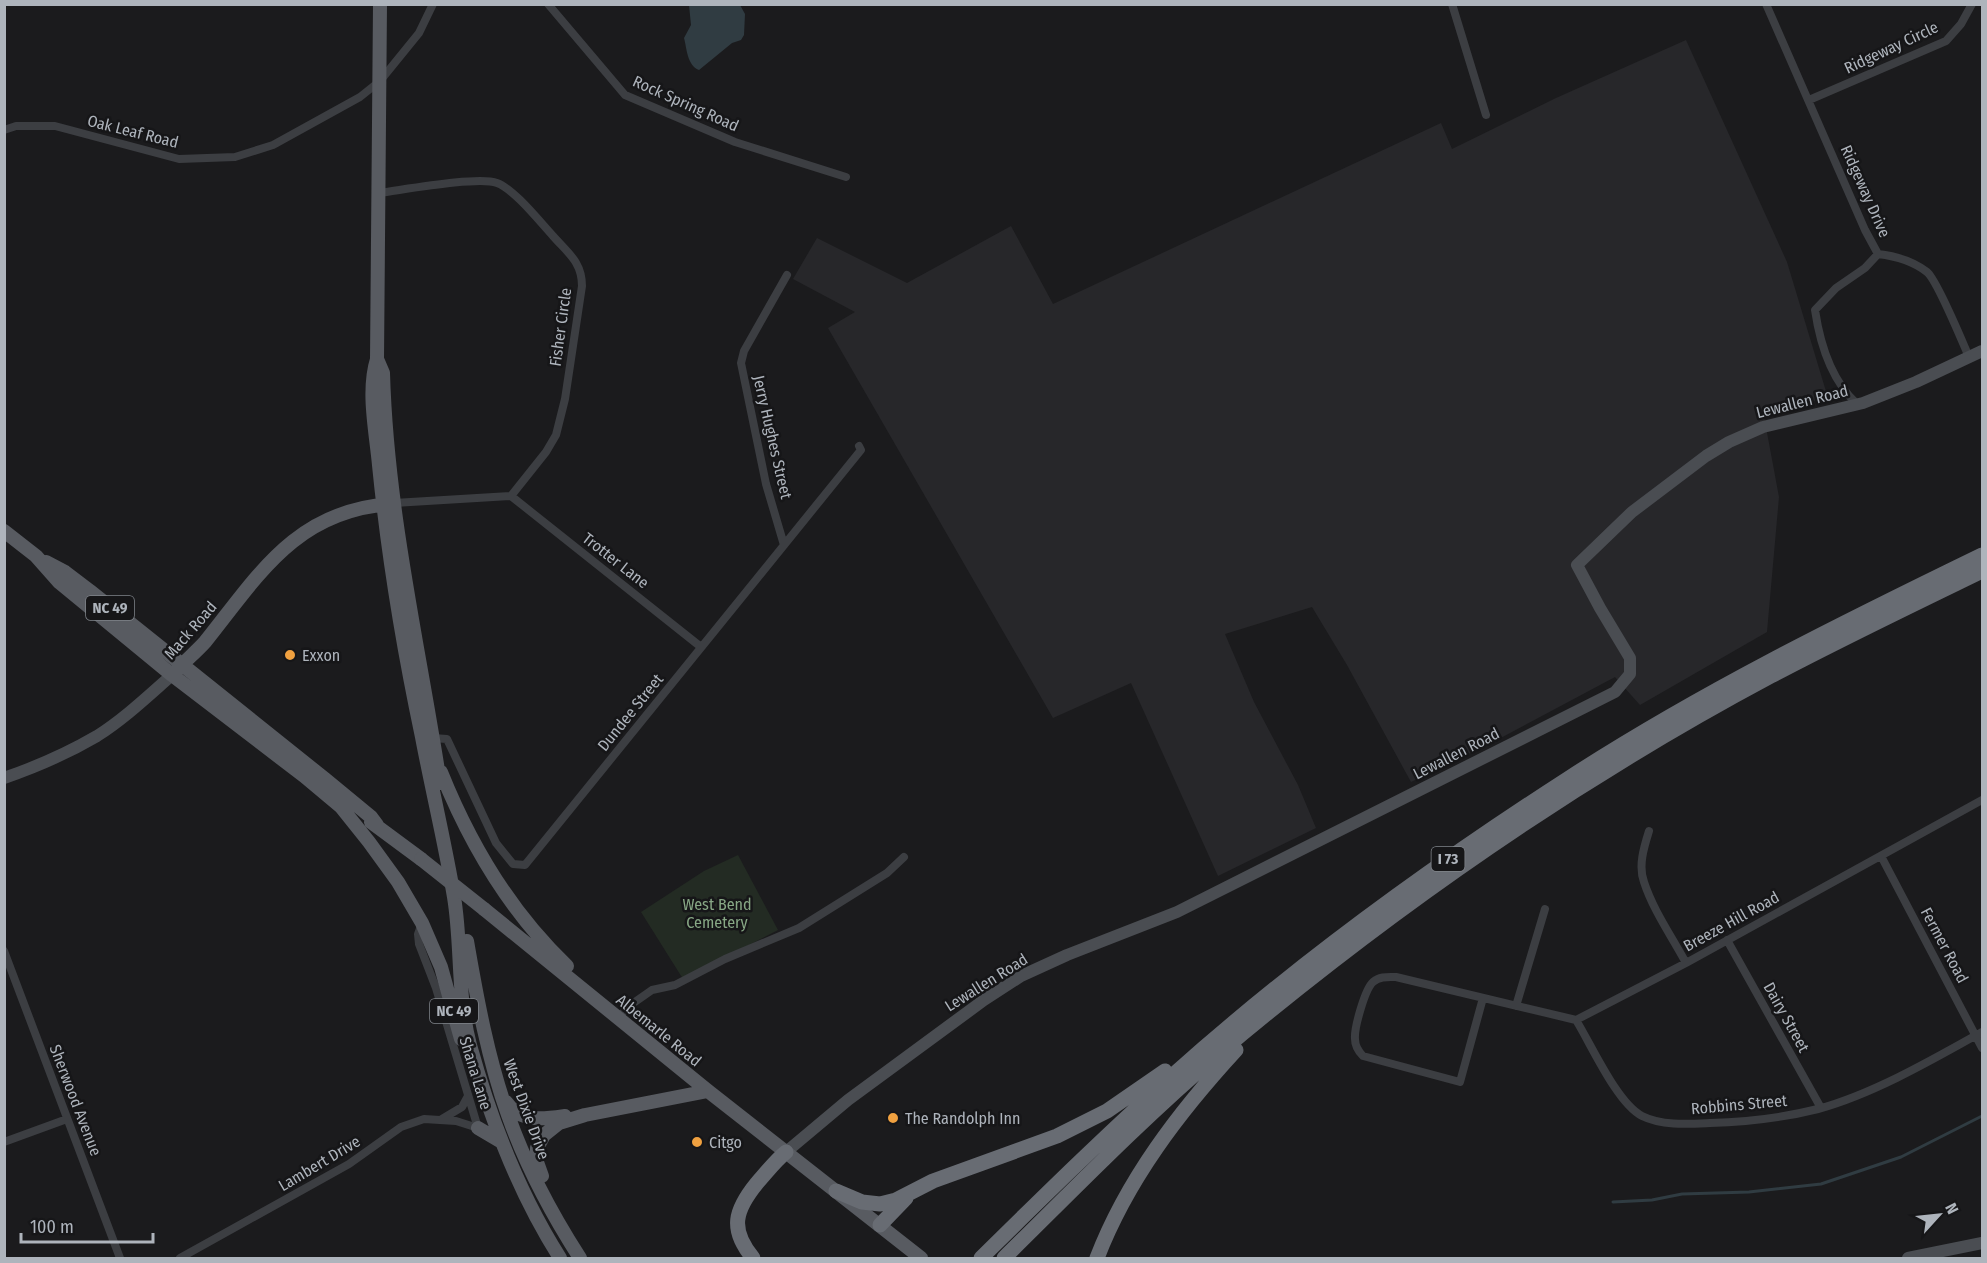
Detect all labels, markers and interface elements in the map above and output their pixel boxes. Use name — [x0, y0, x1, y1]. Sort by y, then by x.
street label: Ridgeway Circle — [1841, 17, 1941, 78]
street label: Rock Spring Road — [630, 72, 742, 135]
street label: Oak Leaf Road — [85, 111, 180, 152]
street label: Ridgeway Drive — [1837, 142, 1894, 240]
street label: Fisher Circle — [546, 286, 575, 368]
street label: Jerry Hughes Street — [749, 373, 796, 501]
street label: Lewallen Road — [1754, 381, 1850, 422]
street label: Trotter Lane — [579, 529, 653, 592]
road number: NC 49 — [86, 596, 134, 620]
street label: Mack Road — [160, 598, 221, 663]
place label: Exxon — [302, 646, 340, 665]
marker: Exxon — [283, 648, 297, 662]
street label: Dundee Street — [594, 669, 668, 755]
street label: Lewallen Road — [1410, 724, 1503, 783]
road number: I 73 — [1432, 847, 1464, 871]
street label: Breeze Hill Road — [1680, 887, 1782, 956]
park label: West Bend Cemetery — [682, 895, 752, 932]
street label: Fermer Road — [1917, 904, 1972, 986]
street label: Lewallen Road — [941, 949, 1031, 1015]
street label: Dairy Street — [1760, 979, 1814, 1056]
street label: Albemarle Road — [612, 990, 705, 1070]
road number: NC 49 — [430, 999, 478, 1023]
street label: Shana Lane — [455, 1034, 496, 1112]
street label: Sherwood Avenue — [46, 1042, 106, 1159]
street label: West Dixie Drive — [500, 1056, 554, 1162]
street label: Robbins Street — [1690, 1091, 1789, 1118]
place label: The Randolph Inn — [905, 1109, 1020, 1128]
marker: The Randolph Inn — [886, 1111, 900, 1125]
street label: Lambert Drive — [275, 1132, 364, 1195]
place label: Citgo — [709, 1133, 742, 1152]
marker: Citgo — [690, 1135, 704, 1149]
north arrow — [1909, 1185, 1969, 1245]
text: N — [1941, 1200, 1963, 1217]
scale bar — [21, 1206, 153, 1244]
text: 100 m — [30, 1216, 74, 1238]

